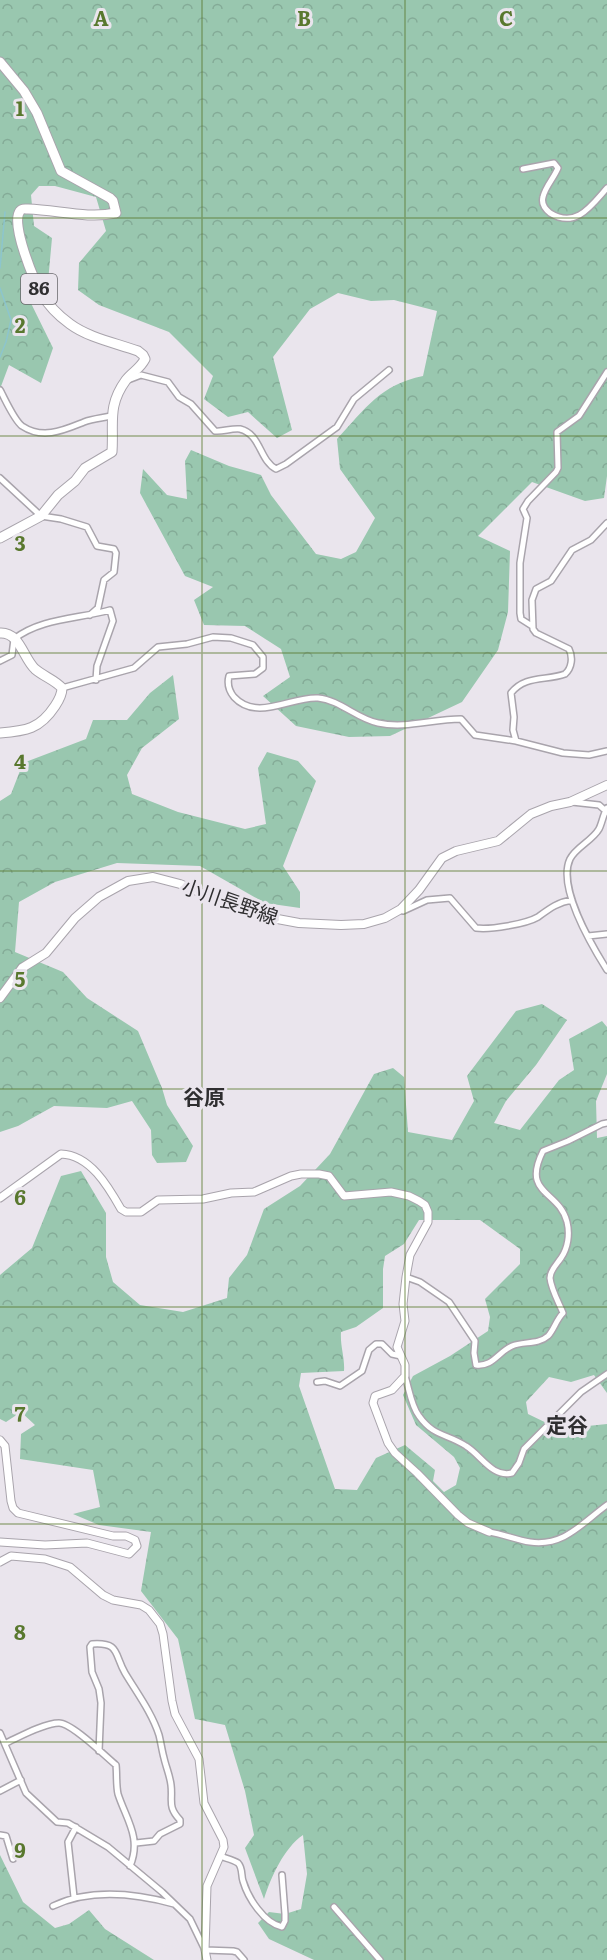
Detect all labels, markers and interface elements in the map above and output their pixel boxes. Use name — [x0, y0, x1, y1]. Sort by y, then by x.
text: A — [93, 2, 109, 32]
text: B — [297, 2, 311, 32]
text: C — [499, 2, 513, 32]
text: 1 — [16, 92, 24, 122]
road number: 86 — [21, 274, 57, 304]
text: 2 — [15, 309, 26, 339]
text: 3 — [14, 527, 26, 557]
text: 4 — [14, 745, 26, 775]
street label: 小川長野線 — [178, 870, 283, 931]
text: 5 — [15, 963, 26, 993]
district label: 谷原 — [183, 1080, 225, 1111]
text: 6 — [14, 1181, 26, 1211]
text: 7 — [15, 1398, 26, 1428]
district label: 定谷 — [546, 1408, 588, 1439]
text: 8 — [14, 1616, 26, 1646]
text: 9 — [14, 1834, 26, 1864]

